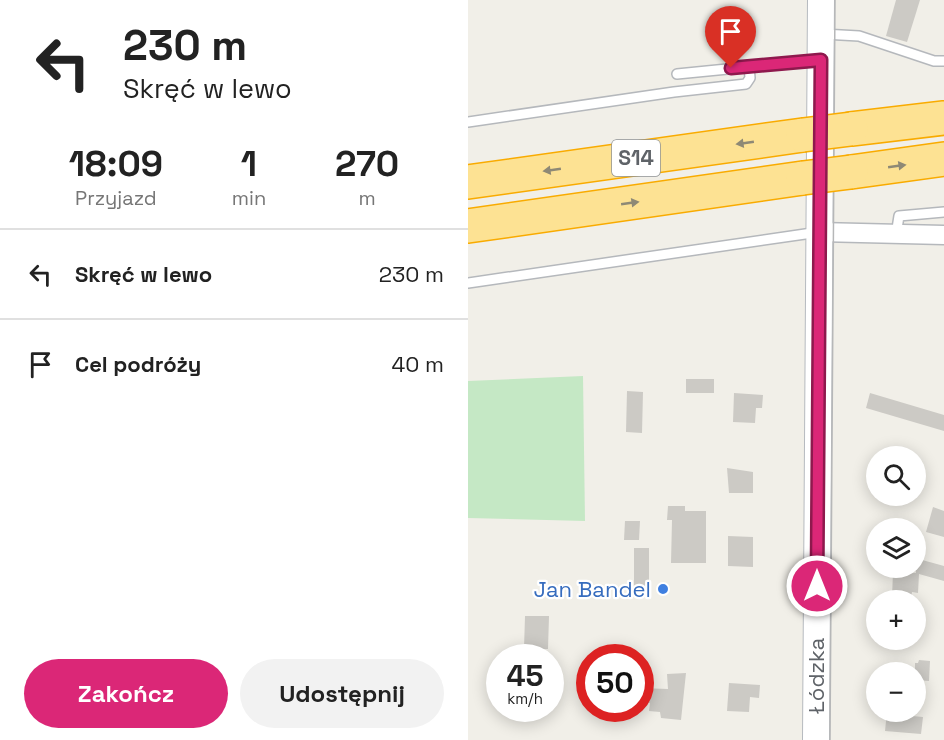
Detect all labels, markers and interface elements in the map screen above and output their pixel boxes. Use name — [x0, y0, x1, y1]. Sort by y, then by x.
pin — [705, 6, 756, 68]
icon: arrive — [714, 15, 747, 48]
text: 230 m — [123, 19, 247, 72]
icon: left — [24, 24, 102, 102]
text: Skręć w lewo — [123, 71, 292, 106]
one-way arrow — [736, 138, 755, 148]
road number: S14 — [612, 140, 660, 176]
text: 18:09 — [69, 141, 163, 187]
text: 1 — [241, 141, 257, 187]
text: 270 — [335, 141, 399, 187]
one-way arrow — [888, 161, 907, 170]
one-way arrow — [543, 165, 562, 174]
text: Przyjazd — [75, 185, 157, 211]
text: min — [232, 185, 266, 211]
text: m — [358, 185, 376, 211]
one-way arrow — [621, 198, 640, 207]
icon: left — [24, 258, 57, 291]
text: Skręć w lewo — [75, 260, 212, 288]
text: 230 m — [379, 260, 444, 288]
icon: arrive — [24, 348, 57, 381]
text: Cel podróży — [75, 350, 201, 378]
text: 40 m — [392, 350, 444, 378]
map controls — [866, 446, 926, 722]
button: search — [866, 446, 926, 506]
button: layers — [866, 518, 926, 578]
position arrow — [785, 554, 849, 618]
place label: Jan Bandel — [533, 575, 651, 603]
marker: Jan Bandel — [656, 582, 670, 596]
button: + — [866, 590, 926, 650]
street label: Łódzka — [802, 637, 830, 714]
speed limit sign: 50 — [576, 644, 654, 722]
text: 45 — [506, 656, 544, 695]
button: Zakończ — [24, 659, 228, 728]
button: Udostępnij — [240, 659, 444, 728]
button: − — [866, 662, 926, 722]
text: km/h — [507, 689, 543, 708]

